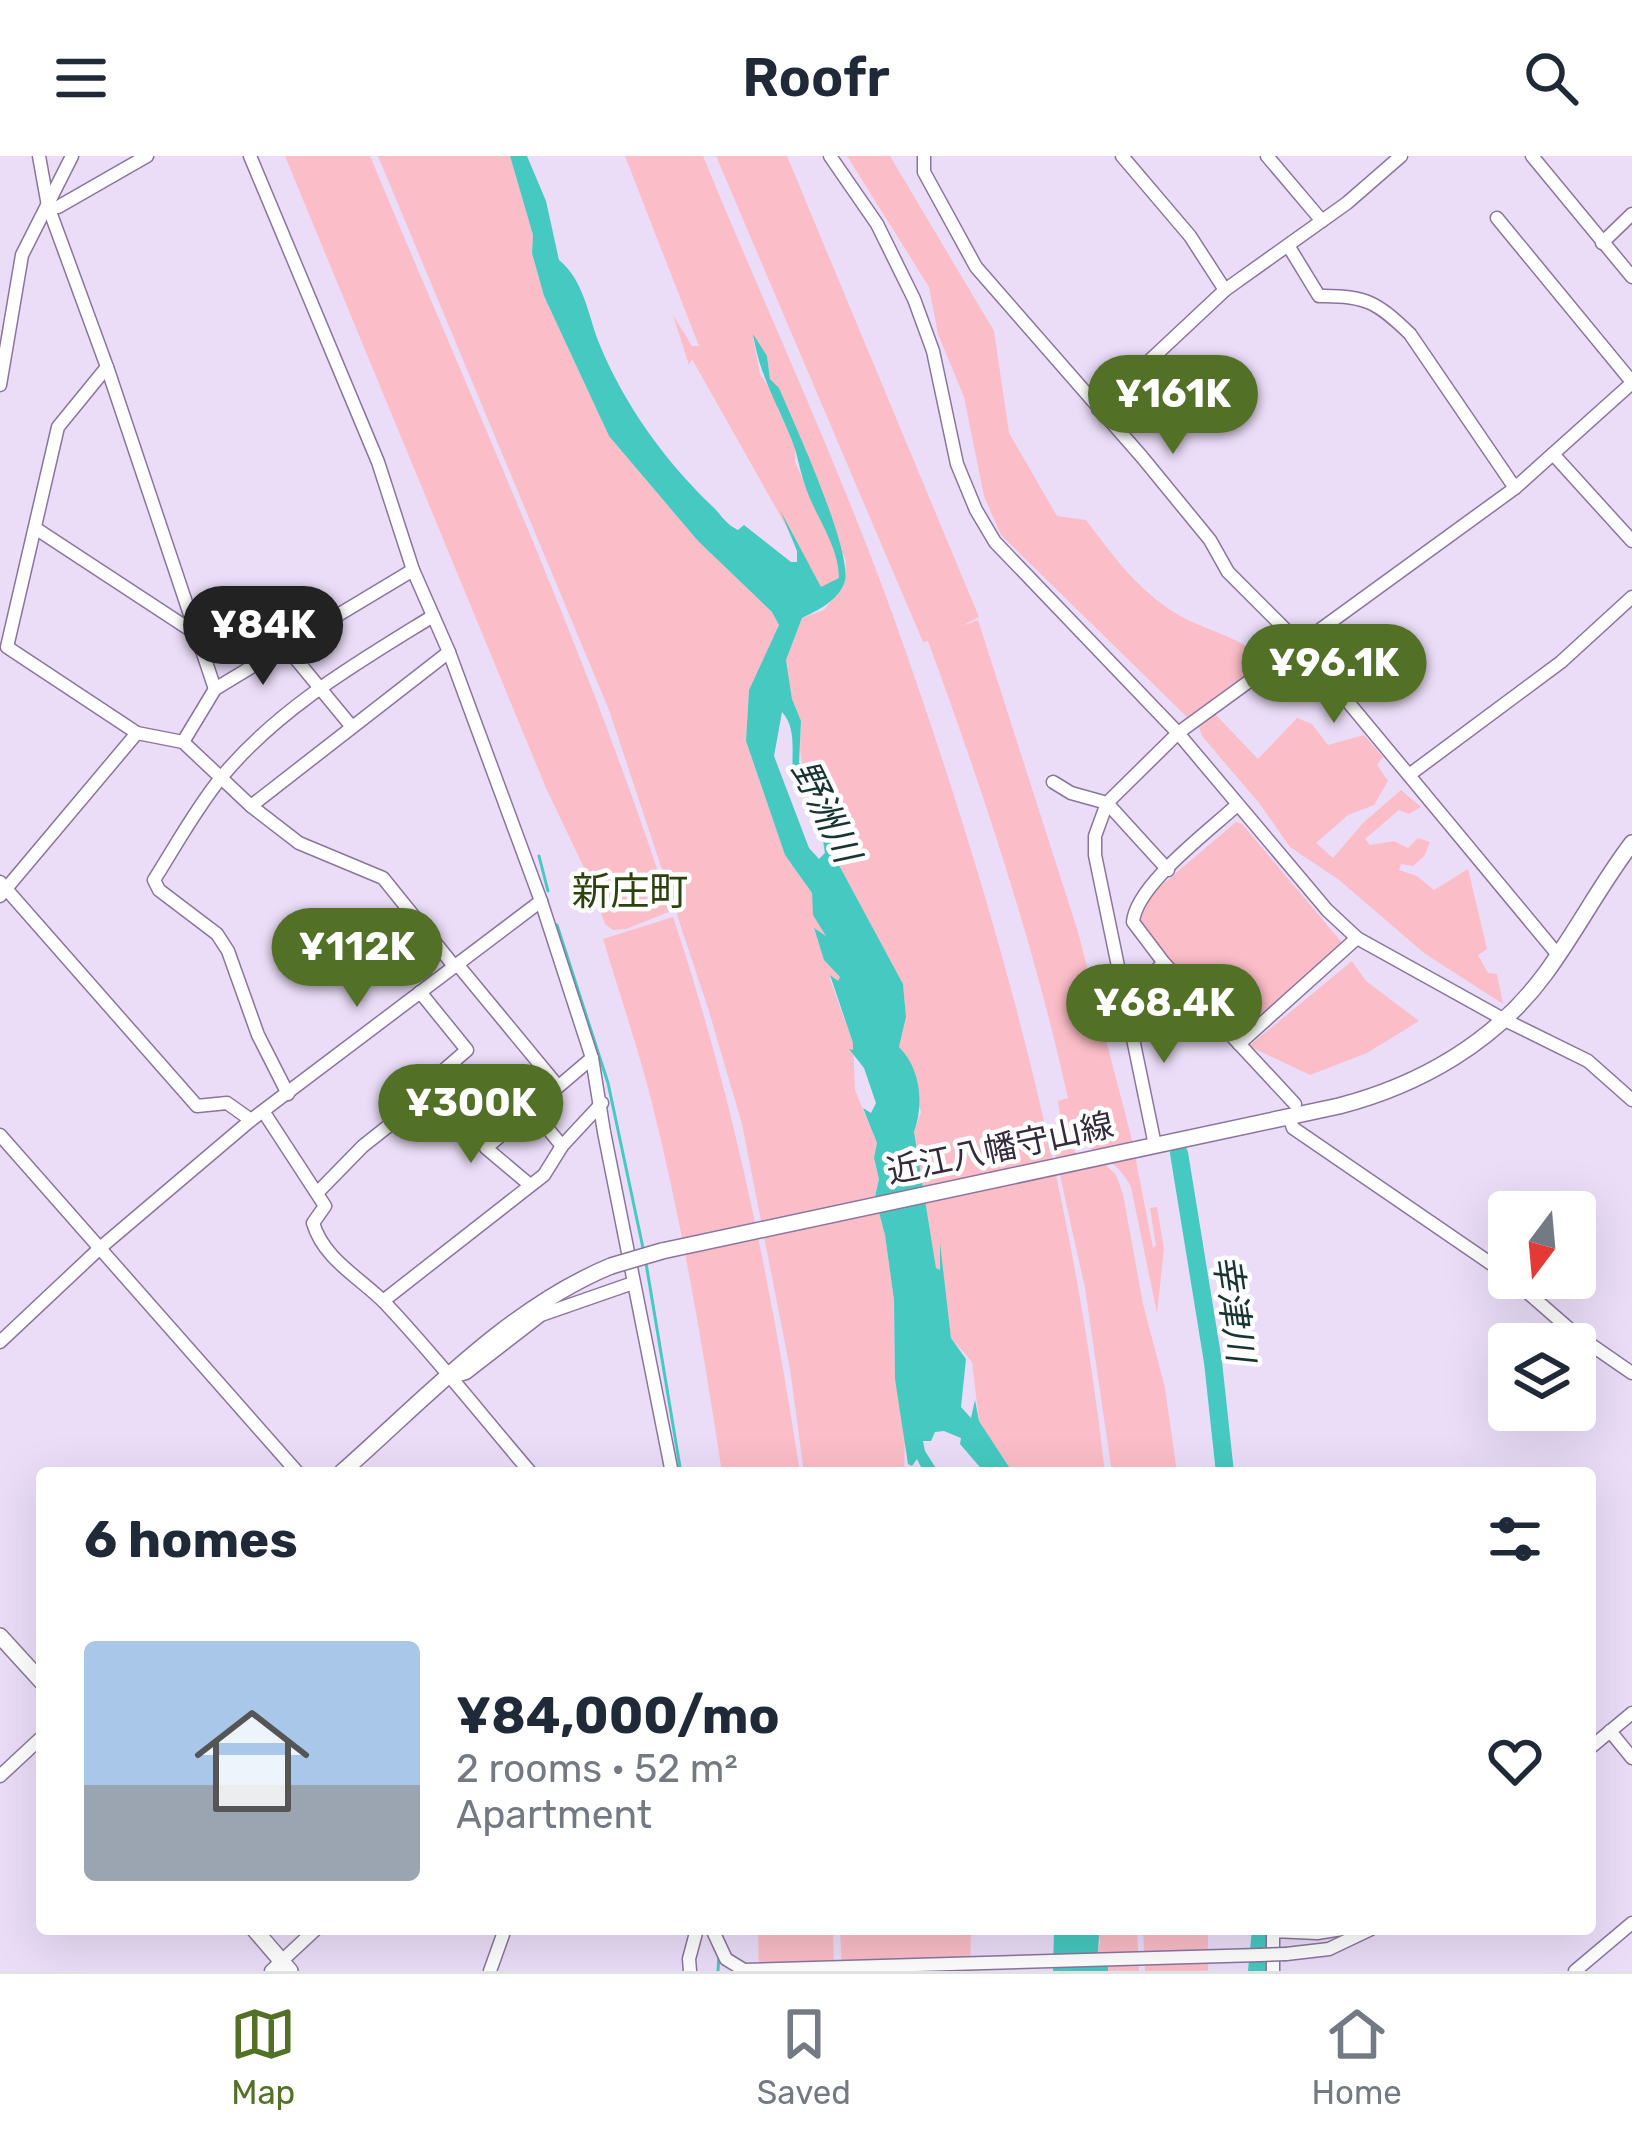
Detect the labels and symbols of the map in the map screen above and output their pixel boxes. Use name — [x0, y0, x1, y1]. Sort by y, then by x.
pin: ¥161K — [1089, 355, 1257, 457]
pin: ¥84K — [192, 586, 334, 688]
pin: ¥96.1K — [1236, 624, 1432, 726]
water label: 野洲川 — [783, 753, 871, 873]
district label: 新庄町 — [571, 869, 689, 915]
pin: ¥112K — [273, 908, 441, 1010]
pin: ¥68.4K — [1066, 964, 1262, 1066]
pin: ¥300K — [387, 1064, 555, 1166]
street label: 近江八幡守山線 — [883, 1105, 1117, 1191]
north arrow — [1488, 1191, 1596, 1299]
water label: 幸津川 — [1205, 1252, 1263, 1368]

